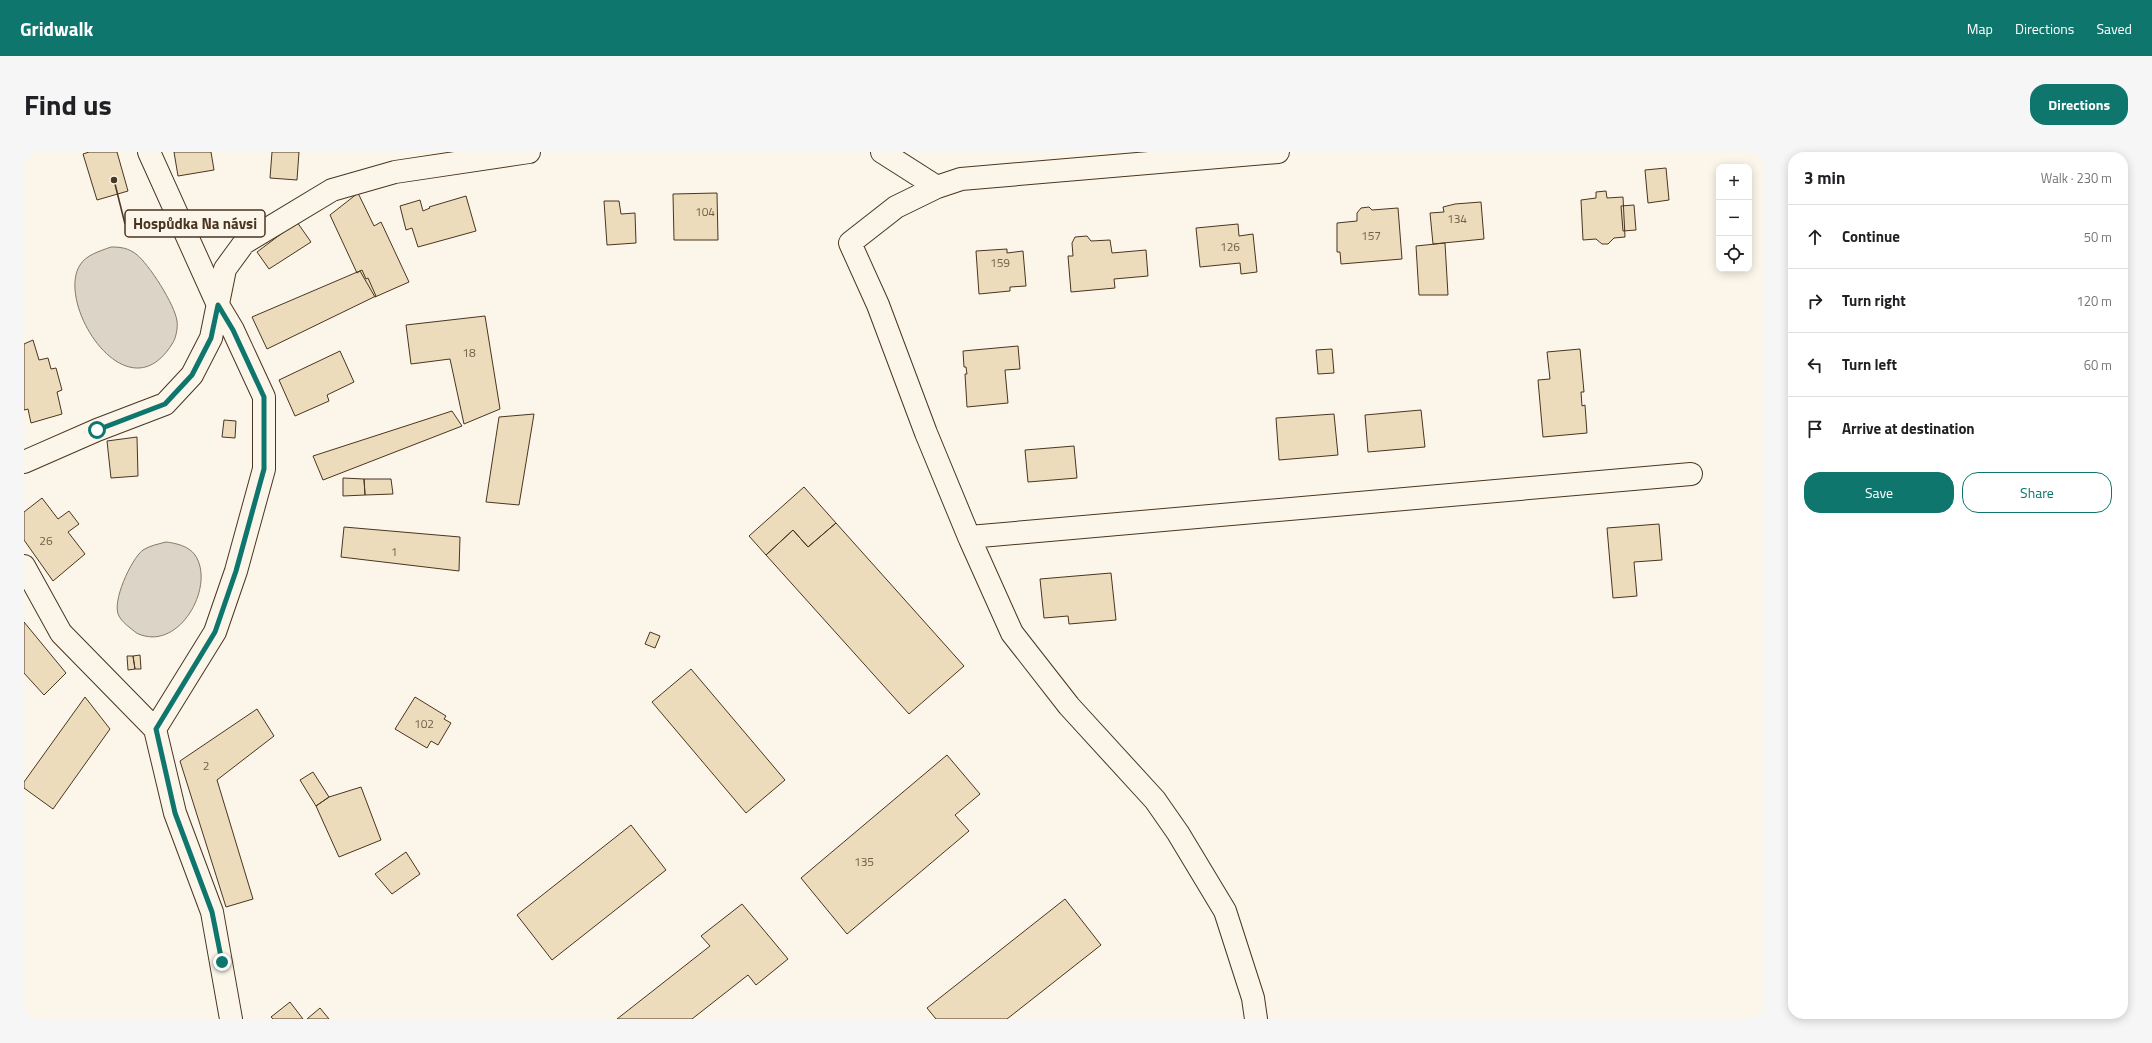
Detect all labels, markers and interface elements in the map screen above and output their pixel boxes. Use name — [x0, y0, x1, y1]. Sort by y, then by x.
text: Gridwalk — [20, 14, 93, 43]
text: Map — [1967, 18, 1993, 39]
text: Directions — [2015, 18, 2074, 39]
text: Saved — [2096, 18, 2132, 39]
text: Find us — [24, 83, 112, 126]
button: Directions — [2030, 84, 2128, 125]
map controls — [1716, 164, 1752, 272]
button: + — [1716, 164, 1752, 200]
text: 3 min — [1804, 165, 1845, 191]
text: Walk · 230 m — [2041, 168, 2112, 188]
button: − — [1716, 200, 1752, 236]
house number: 104 — [695, 202, 715, 221]
house number: 134 — [1447, 209, 1467, 228]
callout: Hospůdka Na návsi — [125, 210, 265, 237]
text: Hospůdka Na návsi — [133, 212, 257, 235]
text: Continue — [1842, 225, 1900, 248]
house number: 157 — [1361, 226, 1381, 245]
icon: ahead — [1804, 226, 1826, 248]
text: 50 m — [2084, 227, 2112, 247]
button: locate — [1716, 236, 1752, 272]
house number: 126 — [1220, 237, 1240, 256]
house number: 159 — [990, 253, 1010, 272]
text: Turn right — [1842, 289, 1906, 312]
icon: right — [1804, 290, 1826, 312]
text: 120 m — [2076, 291, 2112, 311]
house number: 18 — [462, 343, 476, 362]
text: Turn left — [1842, 353, 1897, 376]
icon: left — [1804, 354, 1826, 376]
text: 60 m — [2084, 355, 2112, 375]
text: Arrive at destination — [1842, 417, 1975, 440]
icon: arrive — [1804, 418, 1826, 440]
route start — [88, 421, 106, 439]
button: Save — [1804, 472, 1954, 513]
button: Share — [1962, 472, 2112, 513]
house number: 26 — [39, 531, 53, 550]
house number: 1 — [391, 542, 397, 561]
house number: 102 — [414, 714, 434, 733]
house number: 2 — [203, 756, 209, 775]
house number: 135 — [854, 852, 874, 871]
route end — [213, 953, 231, 971]

